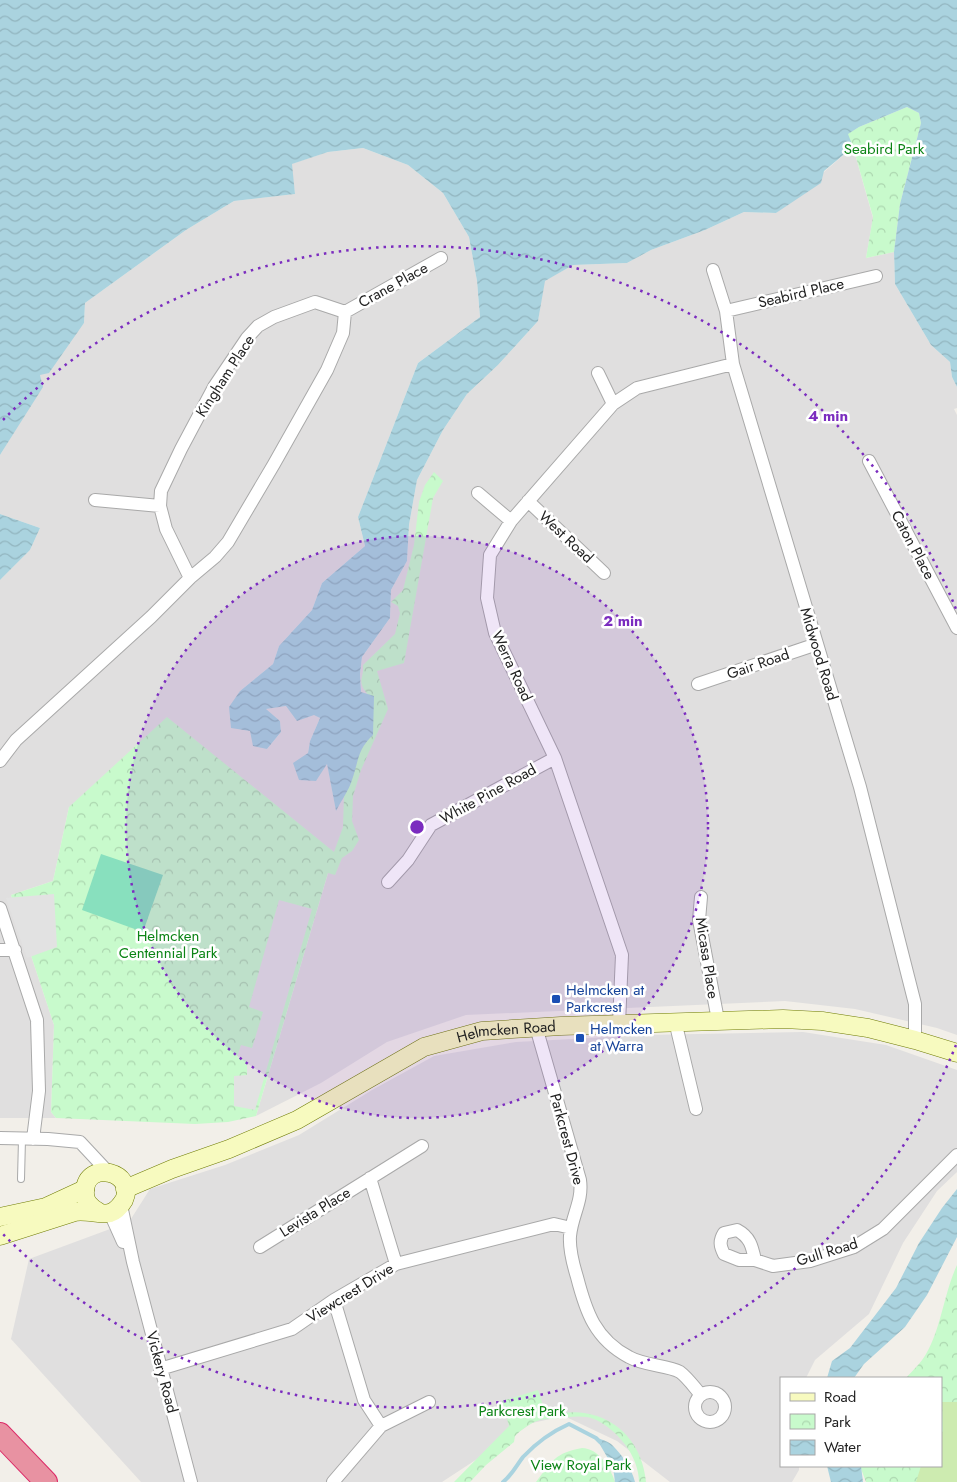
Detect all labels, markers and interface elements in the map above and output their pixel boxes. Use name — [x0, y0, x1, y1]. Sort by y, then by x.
park label: Seabird Park — [844, 138, 925, 160]
street label: Crane Place — [354, 257, 432, 313]
street label: Seabird Place — [756, 272, 846, 314]
street label: Kingham Place — [190, 330, 260, 421]
text: 4 min — [808, 405, 848, 427]
street label: West Road — [534, 506, 598, 568]
street label: Caton Place — [886, 507, 941, 584]
street label: Midwood Road — [794, 605, 844, 703]
text: 2 min — [603, 610, 643, 632]
street label: Werra Road — [486, 627, 538, 705]
street label: Gair Road — [724, 643, 792, 685]
street label: White Pine Road — [436, 758, 540, 830]
centre of rings — [408, 818, 426, 836]
street label: Micasa Place — [690, 916, 724, 1000]
park label: Helmcken Centennial Park — [119, 925, 218, 964]
place label: Helmcken at Parkcrest — [566, 979, 644, 1018]
marker: Helmcken at Parkcrest — [550, 993, 562, 1005]
street label: Helmcken Road — [454, 1015, 556, 1048]
place label: Helmcken at Warra — [590, 1018, 653, 1057]
marker: Helmcken at Warra — [574, 1032, 586, 1044]
street label: Parkcrest Drive — [544, 1091, 590, 1187]
street label: Levista Place — [275, 1181, 355, 1242]
street label: Gull Road — [794, 1232, 860, 1272]
street label: Viewcrest Drive — [302, 1257, 398, 1328]
street label: Vickery Road — [140, 1329, 184, 1415]
legend — [780, 1377, 942, 1467]
text: Road — [824, 1386, 856, 1408]
park label: Parkcrest Park — [478, 1400, 566, 1422]
text: Park — [824, 1411, 851, 1433]
text: Water — [824, 1436, 862, 1458]
park label: View Royal Park — [531, 1454, 632, 1476]

